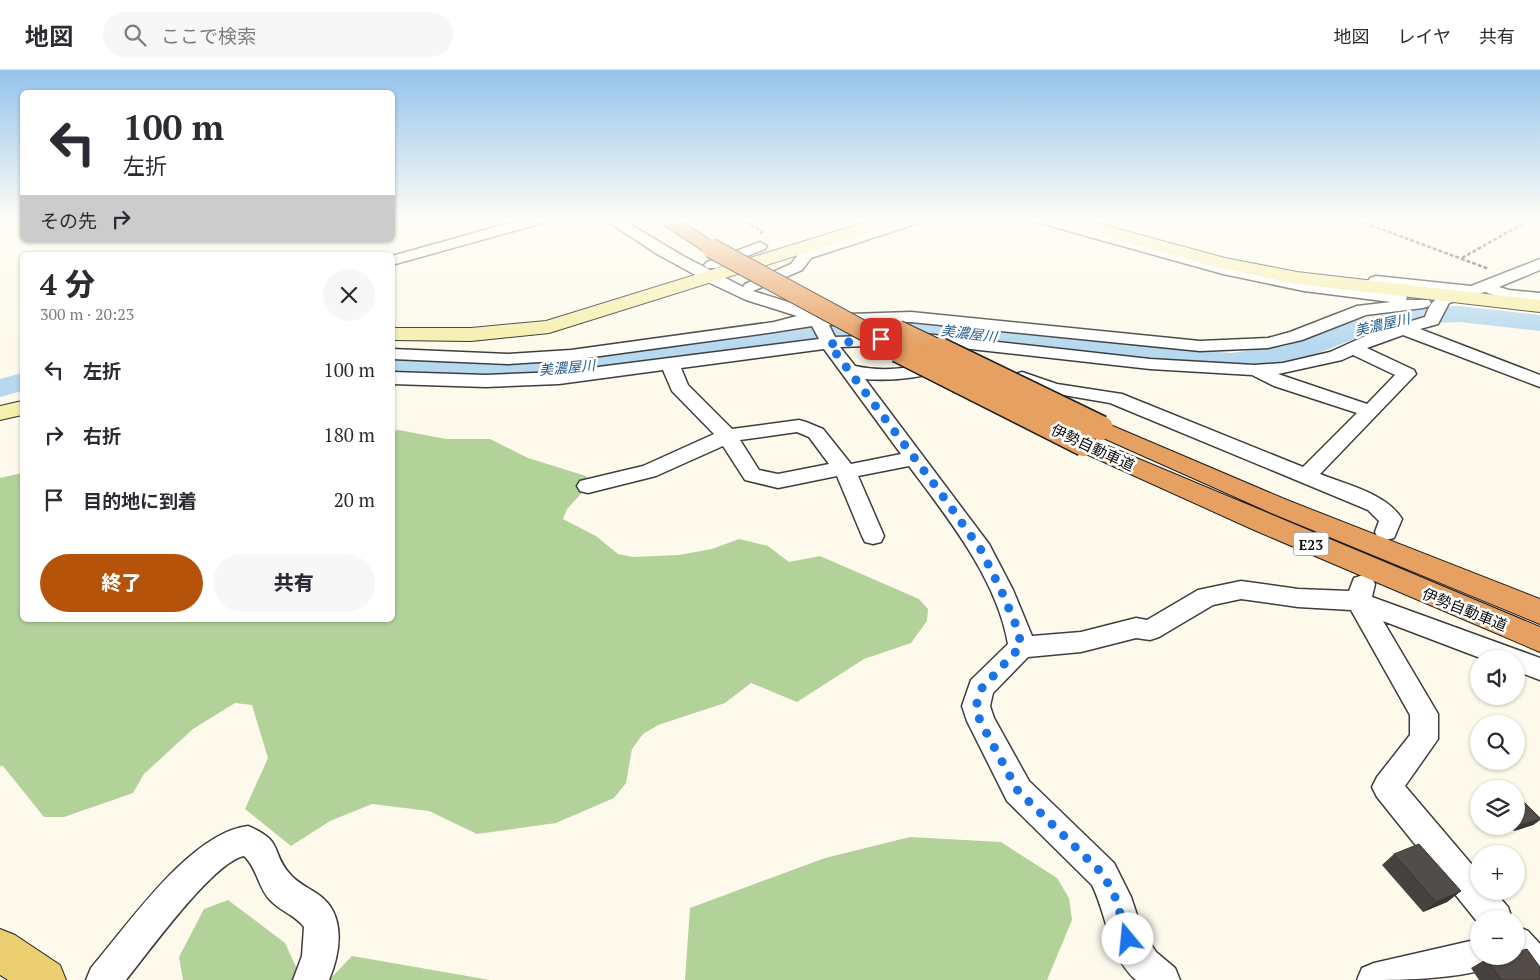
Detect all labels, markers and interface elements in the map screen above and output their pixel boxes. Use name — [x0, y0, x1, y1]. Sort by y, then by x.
search box — [103, 12, 453, 57]
text: 地図 — [25, 20, 73, 52]
icon: search — [121, 21, 149, 49]
text: ここで検索 — [161, 23, 256, 48]
text: 地図 — [1334, 24, 1370, 48]
text: レイヤ — [1398, 24, 1451, 48]
text: 共有 — [1479, 24, 1515, 48]
text: 100 m — [123, 104, 224, 150]
icon: left — [40, 110, 105, 175]
text: 左折 — [123, 151, 167, 180]
icon: right — [107, 205, 135, 233]
text: その先 — [40, 208, 97, 233]
text: 4 分 — [40, 264, 95, 304]
button: close — [323, 269, 375, 321]
text: 300 m · 20:23 — [40, 303, 134, 325]
water label: 美濃屋川 — [1353, 308, 1413, 340]
pin — [860, 318, 902, 360]
water label: 美濃屋川 — [940, 320, 1000, 346]
icon: arrive — [867, 325, 895, 353]
water label: 美濃屋川 — [538, 355, 598, 379]
icon: left — [40, 356, 68, 384]
text: 100 m — [324, 357, 375, 382]
text: 左折 — [83, 358, 121, 383]
street label: 伊勢自動車道 — [1048, 419, 1138, 475]
icon: right — [40, 421, 68, 449]
text: 180 m — [324, 422, 375, 447]
text: 右折 — [83, 423, 121, 448]
icon: arrive — [40, 486, 68, 514]
text: 20 m — [334, 487, 375, 512]
text: 目的地に到着 — [83, 488, 197, 513]
road number: E23 — [1294, 532, 1328, 556]
button: 終了 — [40, 554, 203, 612]
button: 共有 — [213, 554, 375, 612]
street label: 伊勢自動車道 — [1420, 583, 1510, 635]
map controls — [1470, 650, 1525, 965]
button: sound — [1470, 650, 1525, 705]
button: search — [1470, 715, 1525, 770]
button: layers — [1470, 780, 1525, 835]
button: + — [1470, 845, 1525, 900]
button: − — [1470, 910, 1525, 965]
position arrow — [1101, 912, 1153, 964]

